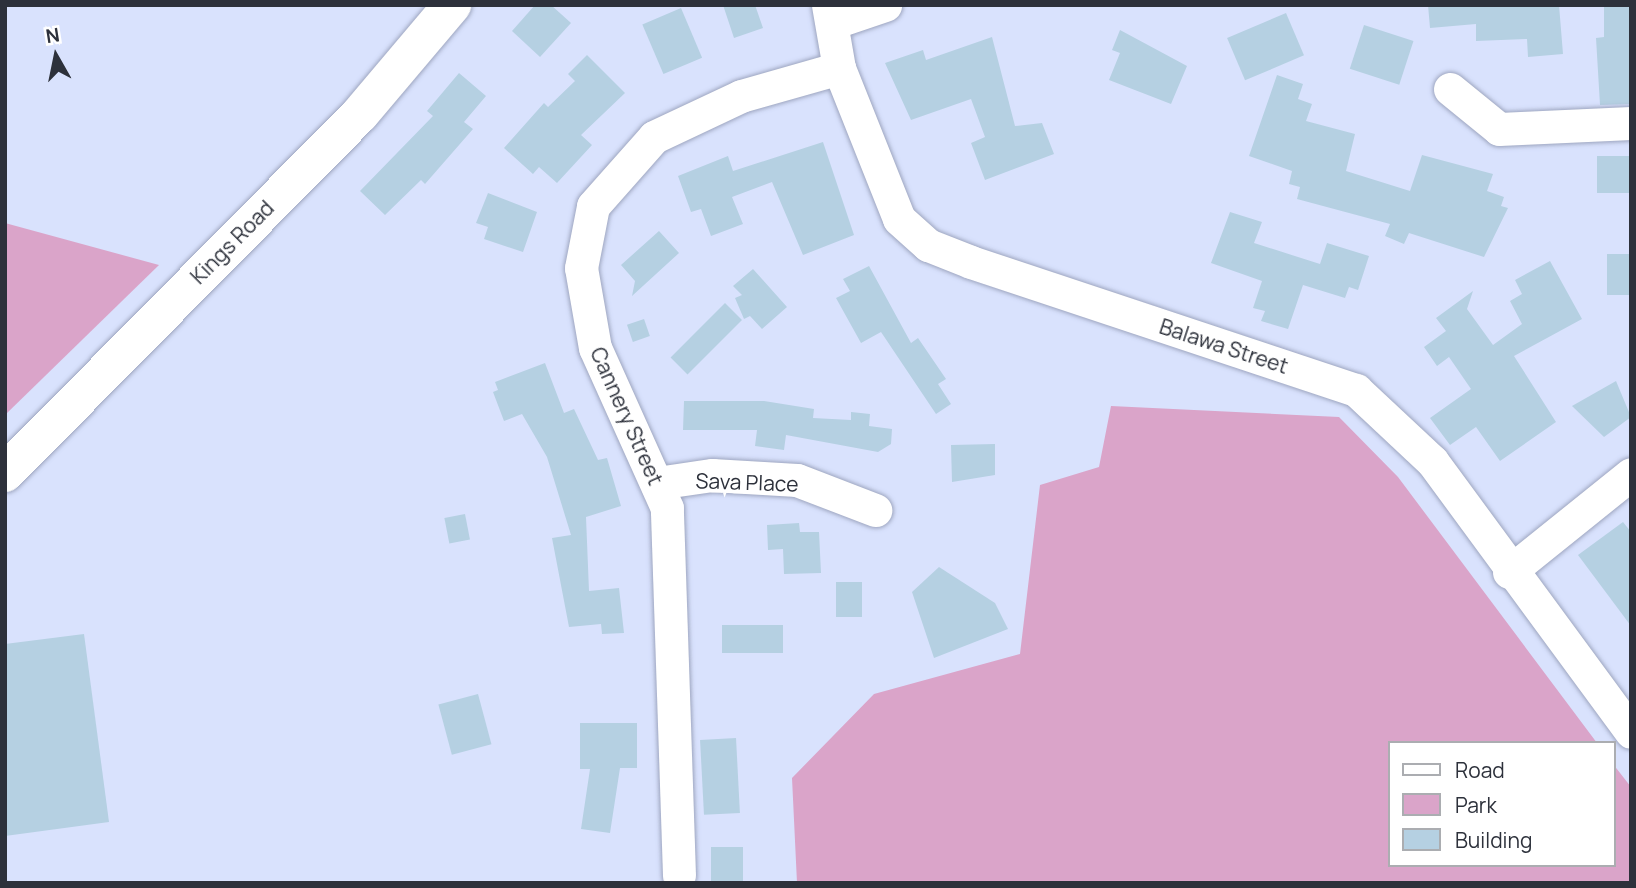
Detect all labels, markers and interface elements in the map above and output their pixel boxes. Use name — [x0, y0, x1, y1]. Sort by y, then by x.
north arrow — [21, 21, 91, 91]
text: N — [44, 21, 61, 49]
street label: Kings Road — [185, 195, 279, 289]
street label: Balawa Street — [1157, 313, 1291, 379]
street label: Cannery Street — [585, 343, 669, 489]
street label: Sava Place — [695, 468, 799, 496]
legend — [1388, 741, 1615, 867]
text: Road — [1455, 756, 1505, 784]
text: Park — [1455, 791, 1497, 819]
text: Building — [1455, 826, 1532, 854]

